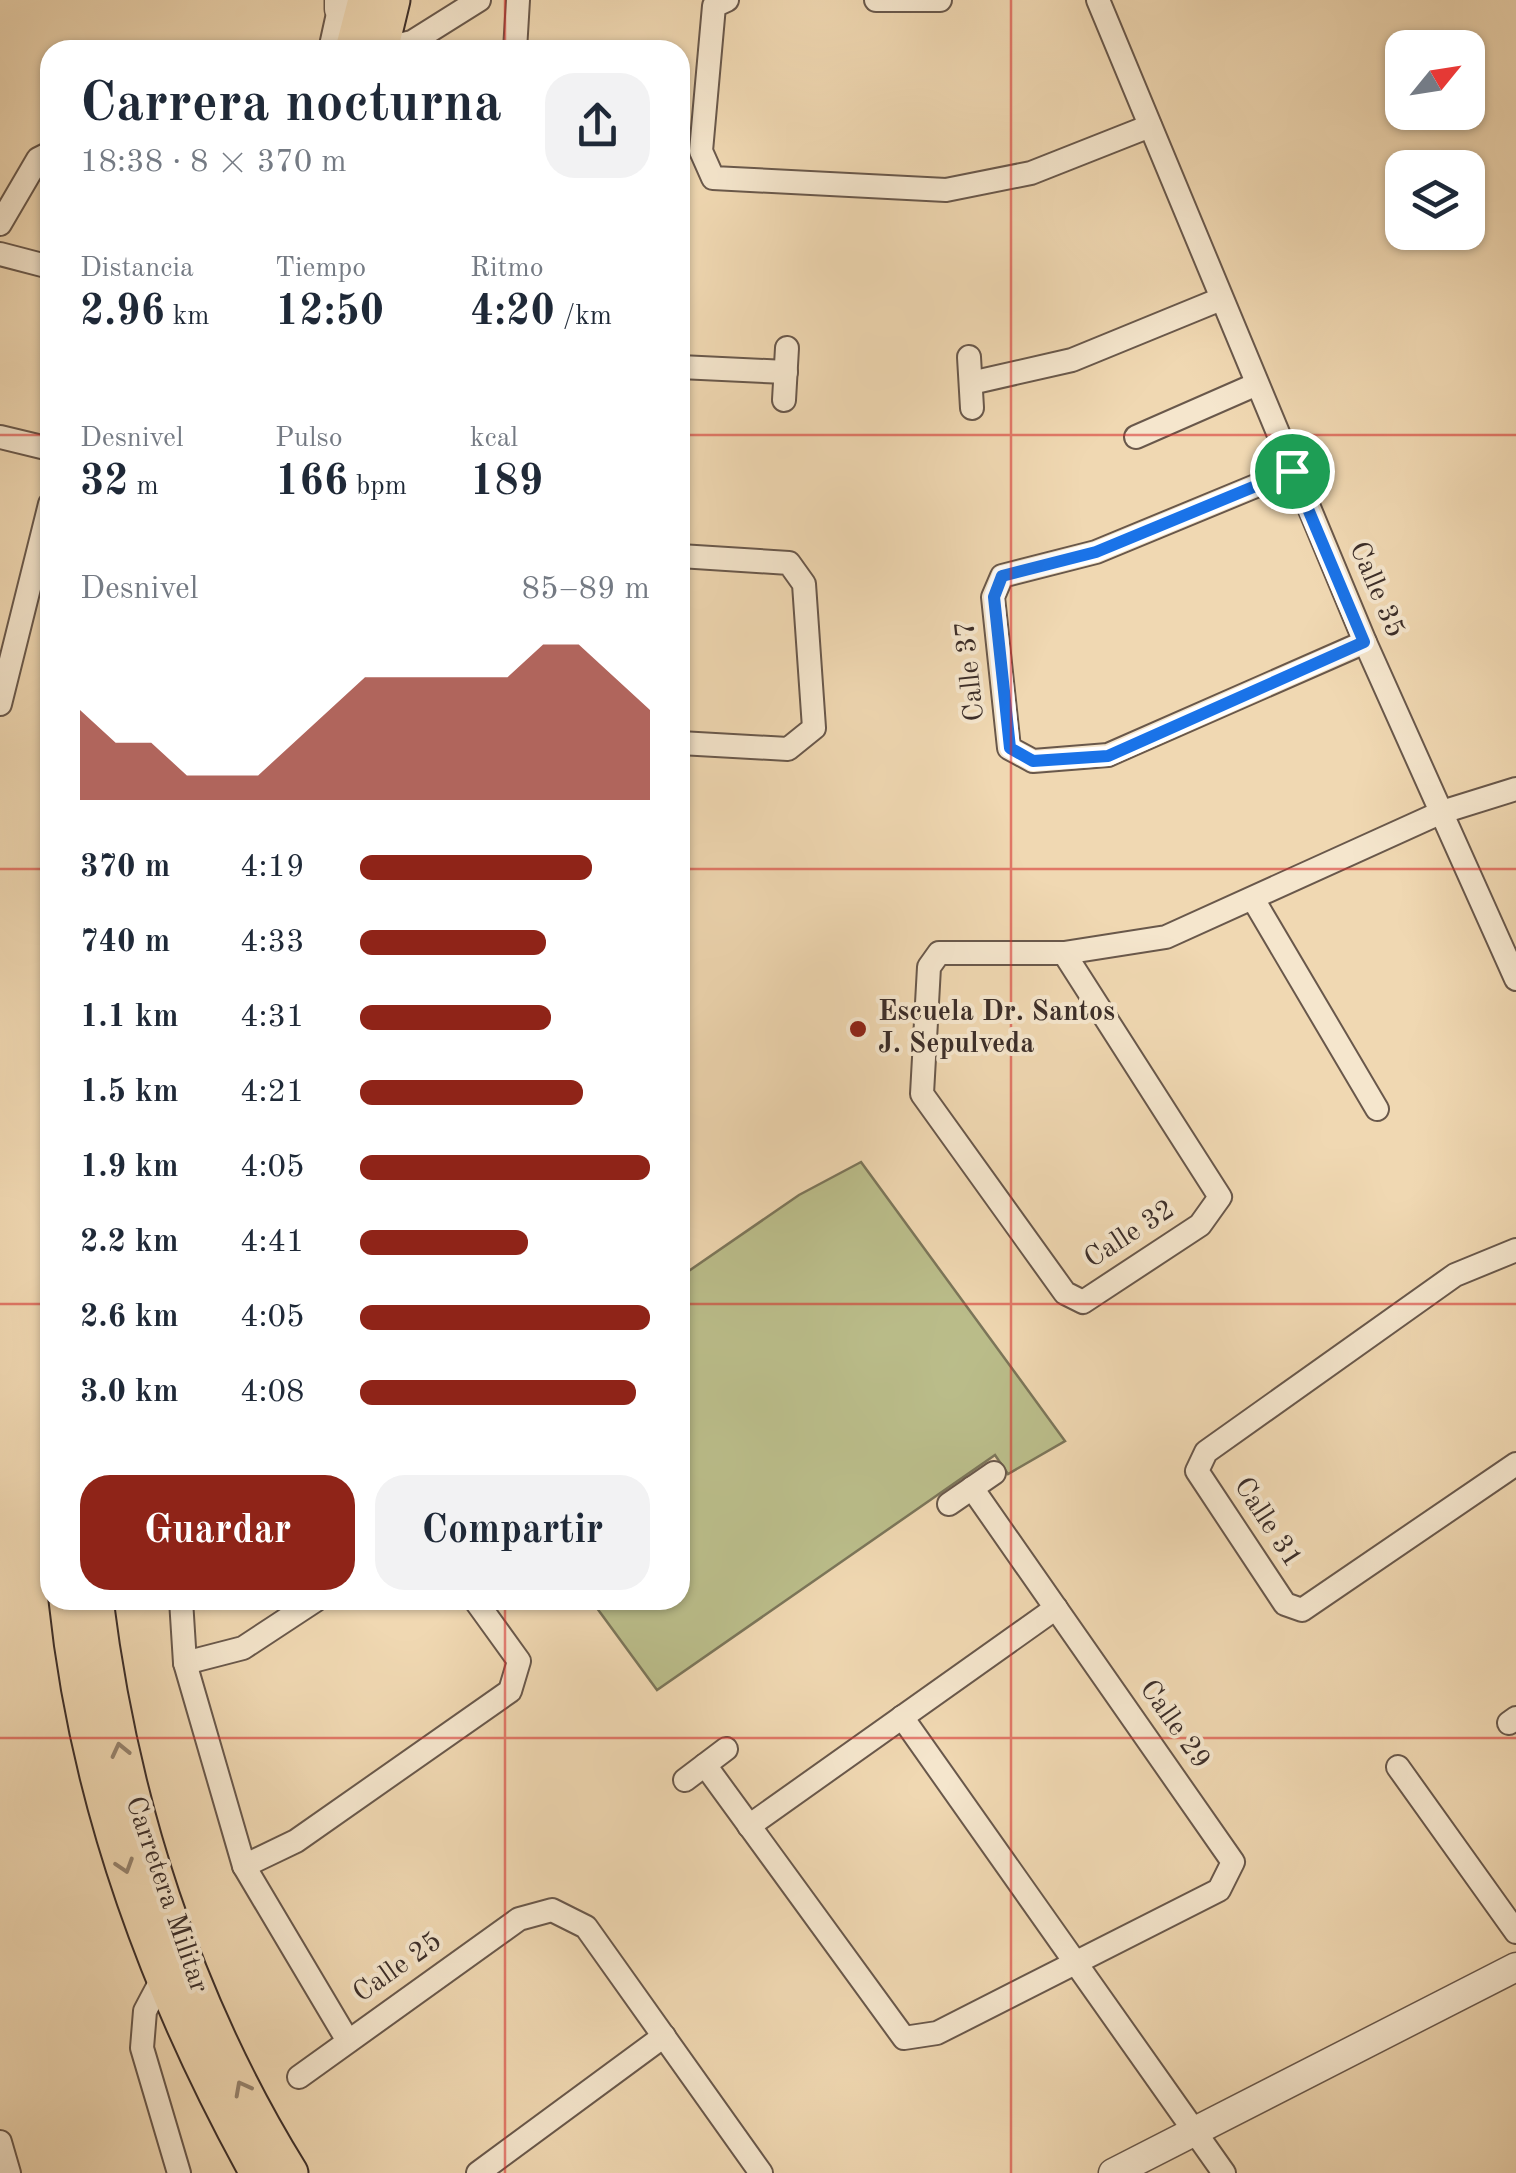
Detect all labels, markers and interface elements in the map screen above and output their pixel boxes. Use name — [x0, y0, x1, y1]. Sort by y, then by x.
north arrow — [1385, 30, 1485, 130]
map controls — [1385, 30, 1485, 250]
button: share — [545, 73, 650, 178]
text: Carrera nocturna — [80, 78, 502, 133]
text: 18:38 · 8 × 370 m — [80, 147, 347, 179]
button: layers — [1385, 150, 1485, 250]
text: Distancia — [80, 255, 194, 283]
text: Tiempo — [275, 255, 366, 283]
text: Ritmo — [470, 255, 544, 283]
text: 2.96 — [80, 292, 165, 334]
text: 12:50 — [275, 292, 384, 334]
text: 4:20 — [470, 292, 555, 334]
text: km — [165, 303, 209, 331]
text: /km — [555, 303, 612, 331]
text: Desnivel — [80, 425, 184, 453]
text: Pulso — [275, 425, 343, 453]
text: kcal — [470, 425, 518, 453]
pin — [1250, 429, 1335, 514]
icon: arrive — [1265, 444, 1320, 499]
text: 32 — [80, 462, 129, 504]
text: 166 — [275, 462, 348, 504]
text: 189 — [470, 462, 543, 504]
text: m — [129, 473, 159, 501]
text: bpm — [348, 473, 407, 501]
street label: Calle 35 — [1343, 538, 1409, 642]
text: Desnivel — [80, 574, 198, 606]
text: 85–89 m — [522, 574, 650, 606]
street label: Calle 37 — [952, 619, 990, 723]
text: 370 m — [80, 852, 170, 884]
text: 4:19 — [240, 852, 305, 884]
text: 740 m — [80, 927, 170, 959]
text: 4:33 — [240, 927, 305, 959]
place label: Escuela Dr. Santos J. Sepulveda — [878, 999, 1115, 1059]
text: 1.1 km — [80, 1002, 179, 1034]
text: 4:31 — [240, 1002, 305, 1034]
marker: Escuela Dr. Santos J. Sepulveda — [847, 1018, 869, 1040]
text: 1.5 km — [80, 1077, 179, 1109]
text: 4:21 — [240, 1077, 305, 1109]
text: 1.9 km — [80, 1152, 179, 1184]
text: 4:05 — [240, 1152, 305, 1184]
street label: Calle 32 — [1080, 1196, 1180, 1274]
text: 2.2 km — [80, 1227, 179, 1259]
text: 4:41 — [240, 1227, 305, 1259]
text: 2.6 km — [80, 1302, 179, 1334]
text: 4:05 — [240, 1302, 305, 1334]
text: 3.0 km — [80, 1377, 179, 1409]
text: 4:08 — [240, 1377, 305, 1409]
street label: Calle 31 — [1228, 1473, 1306, 1573]
button: Guardar — [80, 1475, 355, 1590]
button: Compartir — [375, 1475, 650, 1590]
street label: Calle 29 — [1134, 1676, 1214, 1774]
one-way arrow — [111, 1742, 132, 1759]
street label: Carretera Militar — [119, 1793, 213, 1997]
one-way arrow — [113, 1856, 134, 1873]
street label: Calle 25 — [349, 1928, 447, 2008]
one-way arrow — [235, 2081, 254, 2099]

